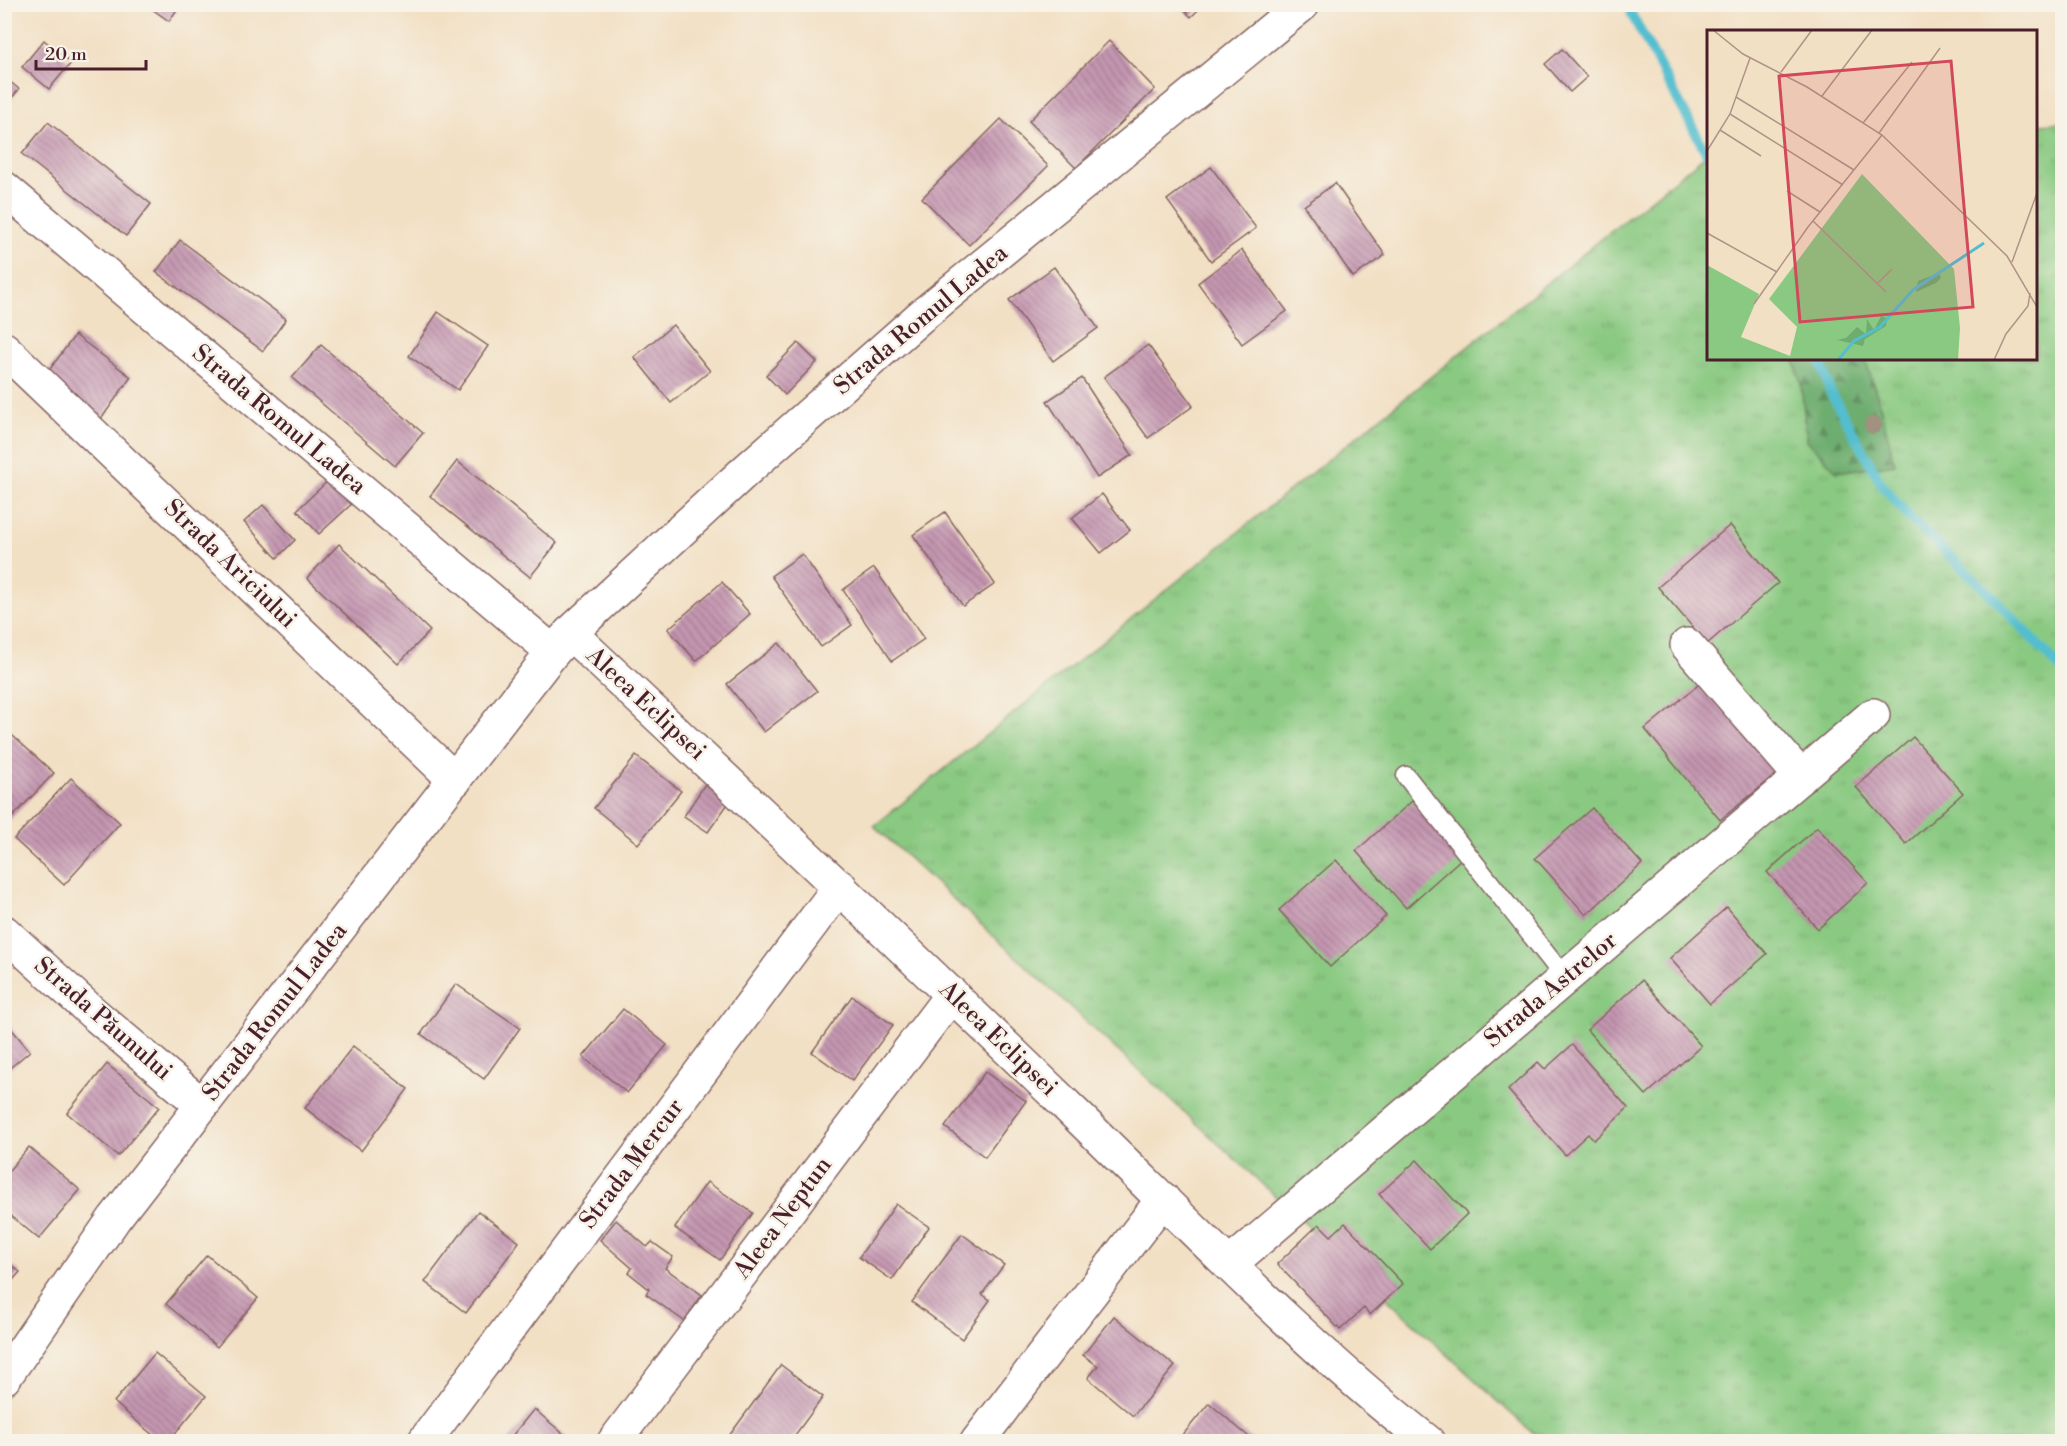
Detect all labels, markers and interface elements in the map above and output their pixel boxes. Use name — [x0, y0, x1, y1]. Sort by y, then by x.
inset map — [1707, 30, 2037, 360]
scale bar — [36, 33, 146, 71]
text: 20 m — [45, 43, 87, 66]
street label: Strada Romul Ladea — [828, 238, 1015, 402]
street label: Strada Romul Ladea — [186, 338, 373, 502]
street label: Strada Ariciului — [157, 493, 303, 635]
street label: Aleea Eclipsei — [579, 640, 712, 767]
street label: Strada Romul Ladea — [196, 916, 354, 1107]
street label: Strada Astrelor — [1478, 926, 1624, 1054]
street label: Strada Păunului — [28, 951, 178, 1087]
street label: Aleea Eclipsei — [932, 974, 1063, 1103]
street label: Strada Mercur — [573, 1093, 691, 1235]
street label: Aleea Neptun — [727, 1151, 839, 1286]

